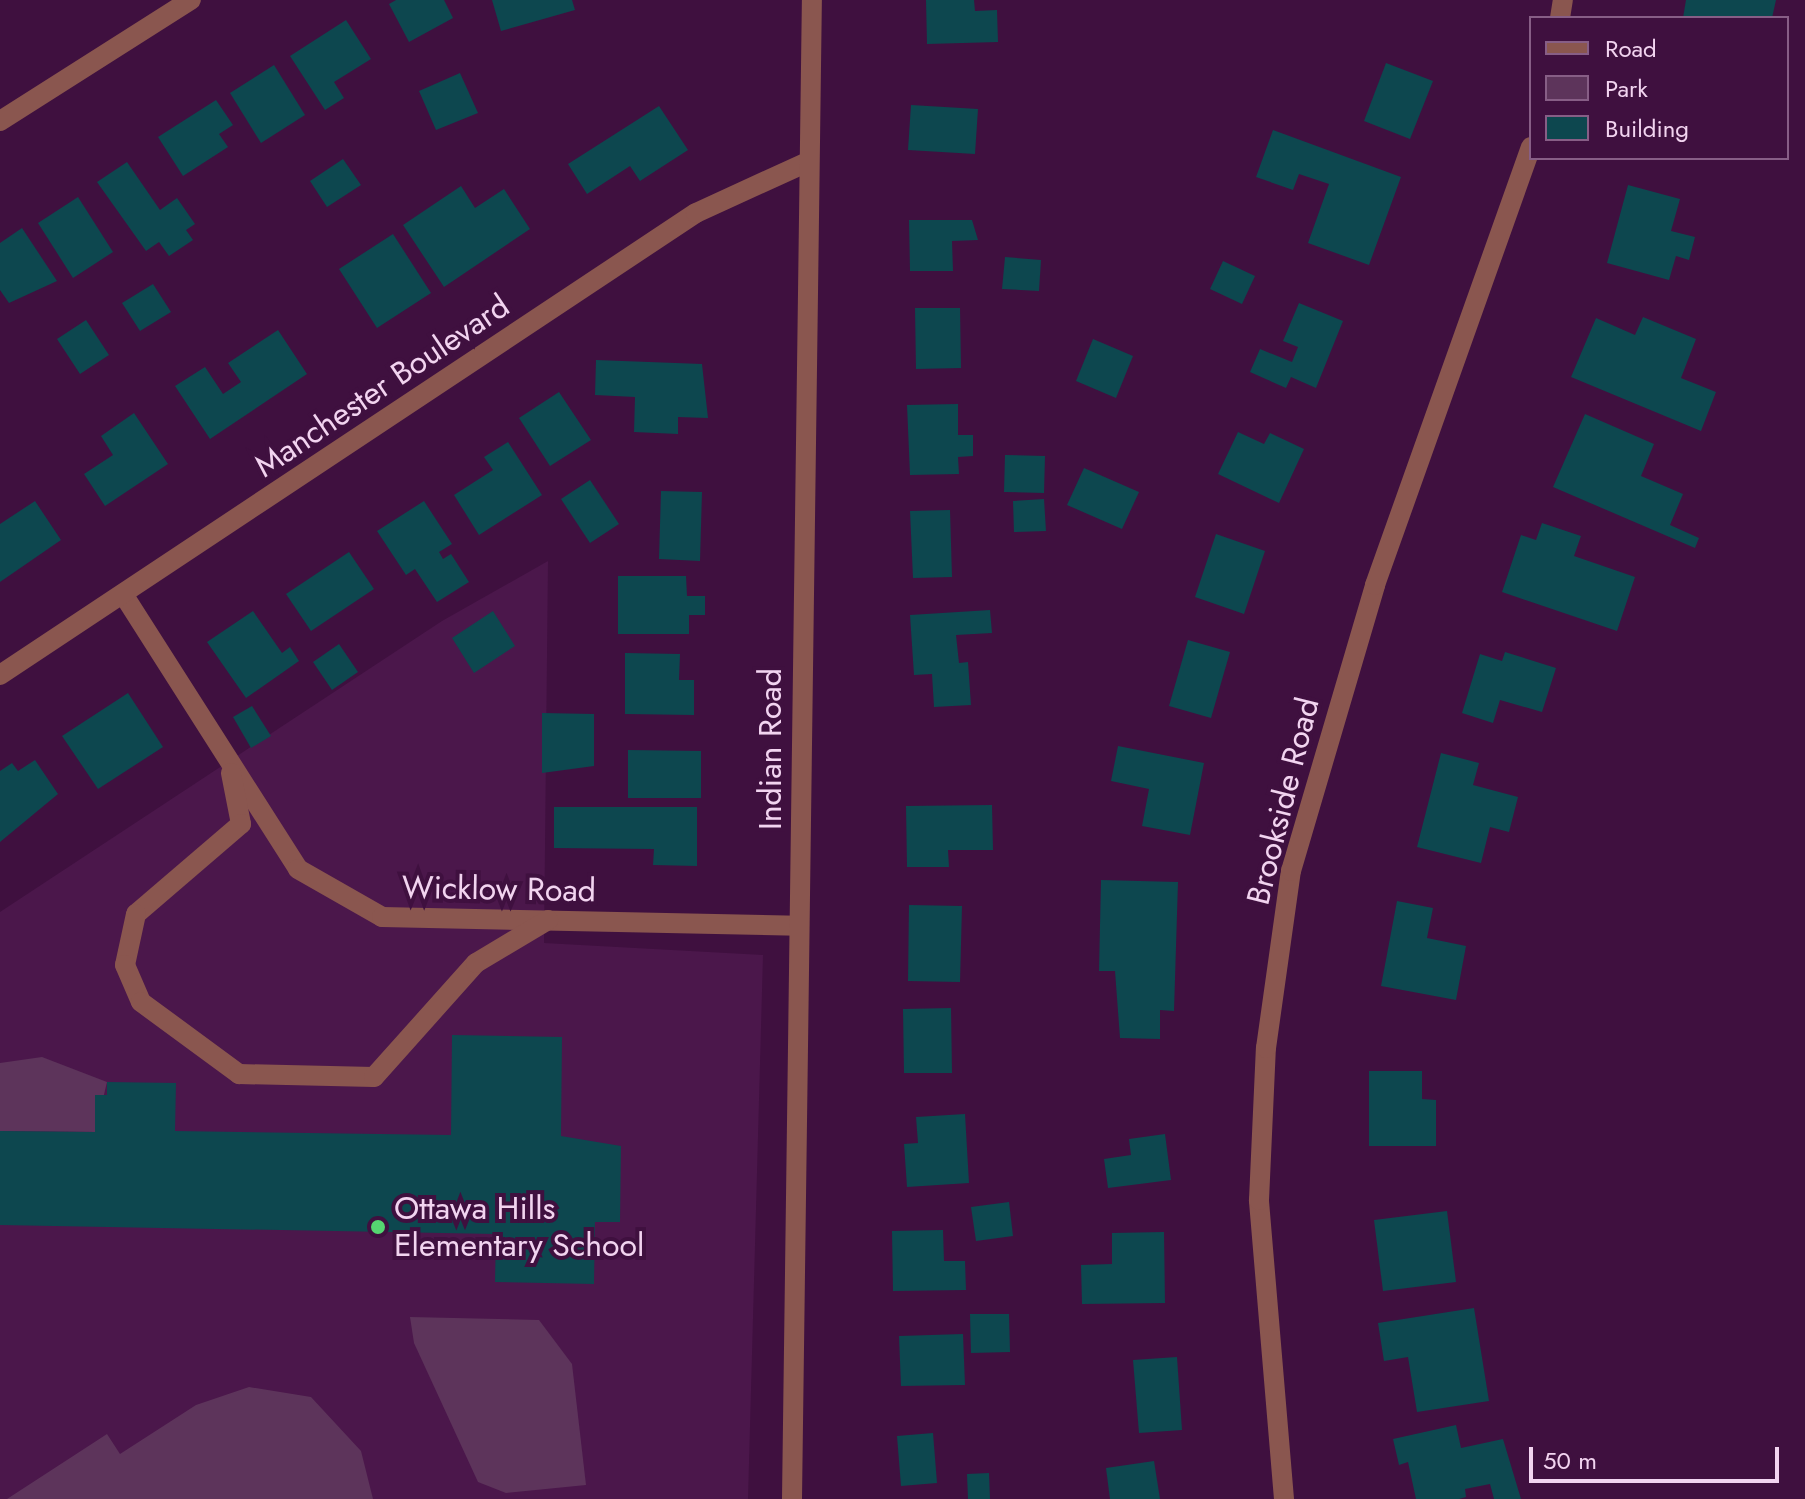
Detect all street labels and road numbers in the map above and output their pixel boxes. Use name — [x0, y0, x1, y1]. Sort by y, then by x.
street label: Manchester Boulevard — [248, 287, 516, 485]
street label: Indian Road — [751, 668, 789, 830]
street label: Brookside Road — [1239, 694, 1327, 908]
street label: Wicklow Road — [402, 868, 596, 910]

